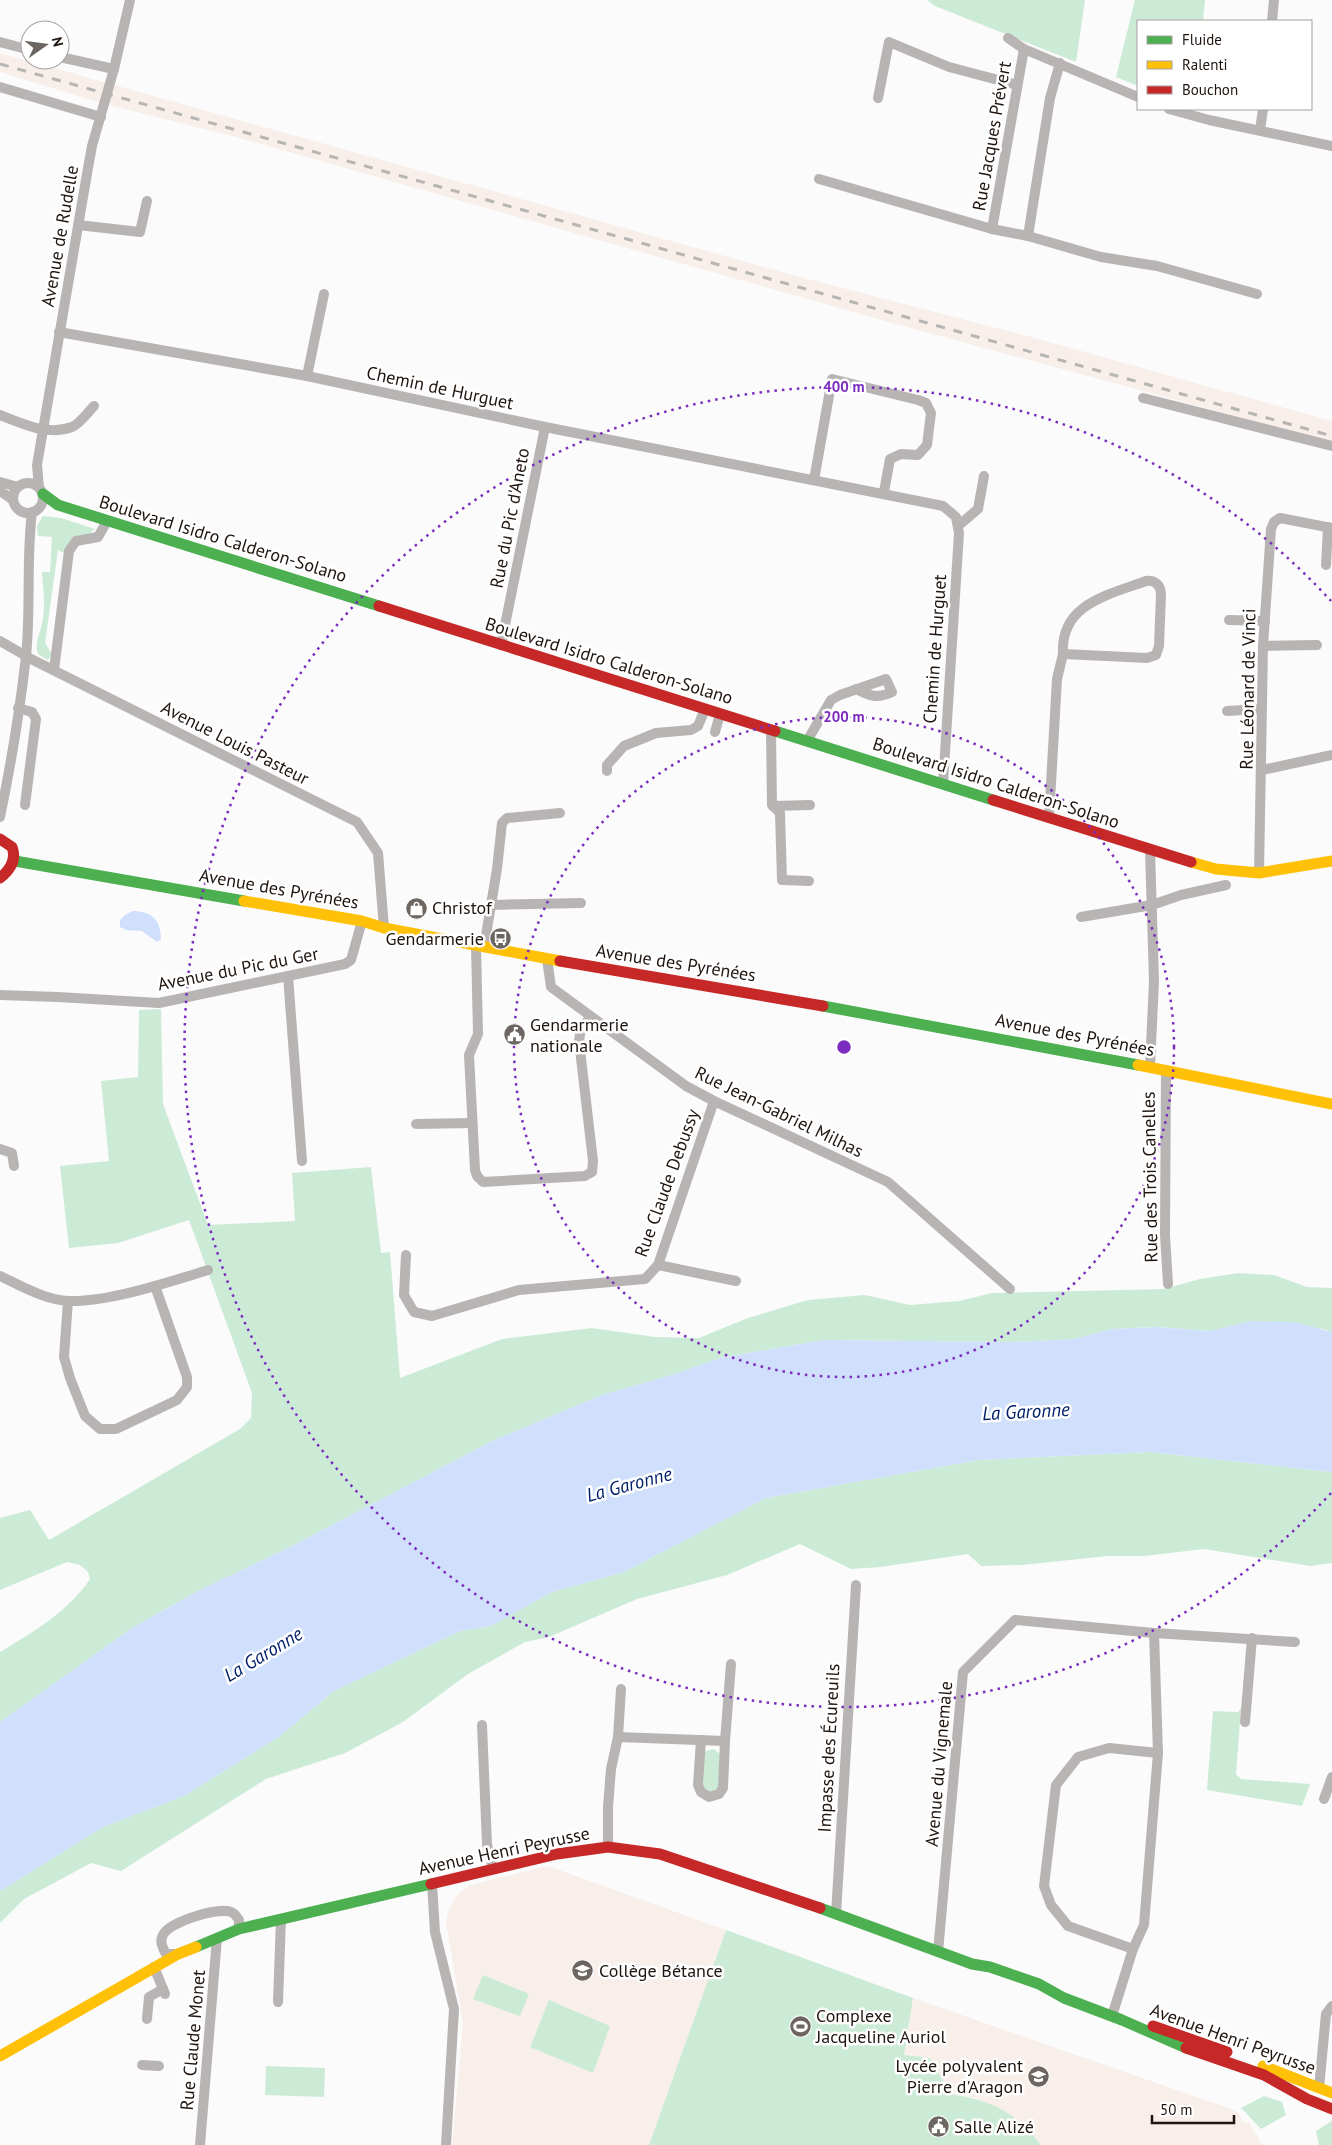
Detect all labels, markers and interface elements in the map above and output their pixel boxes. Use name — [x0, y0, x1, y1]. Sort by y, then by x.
north arrow — [20, 20, 70, 70]
legend — [1137, 20, 1312, 110]
text: Fluide — [1182, 30, 1222, 49]
text: N — [48, 35, 67, 48]
text: Ralenti — [1182, 55, 1228, 74]
street label: Rue Jacques Prévert — [967, 59, 1016, 213]
text: Bouchon — [1182, 80, 1238, 99]
street label: Avenue de Rudelle — [36, 163, 83, 309]
street label: Chemin de Hurguet — [365, 361, 516, 414]
text: 400 m — [823, 377, 865, 396]
street label: Rue du Pic d'Aneto — [485, 446, 534, 590]
street label: Boulevard Isidro Calderon-Solano — [96, 490, 350, 587]
street label: Chemin de Hurguet — [918, 574, 951, 724]
street label: Rue Léonard de Vinci — [1235, 608, 1260, 770]
street label: Boulevard Isidro Calderon-Solano — [482, 612, 736, 709]
street label: Avenue Louis Pasteur — [158, 695, 313, 790]
text: 200 m — [823, 707, 865, 726]
street label: Boulevard Isidro Calderon-Solano — [870, 732, 1122, 833]
street label: Avenue des Pyrénées — [198, 863, 361, 914]
shop icon: Christof — [404, 896, 428, 920]
place label: Christof — [432, 896, 493, 919]
place label: Gendarmerie — [385, 927, 484, 950]
bus stop icon: Gendarmerie — [488, 927, 512, 951]
street label: Avenue des Pyrénées — [595, 939, 758, 986]
street label: Avenue du Pic du Ger — [156, 942, 320, 995]
street label: Avenue des Pyrénées — [994, 1008, 1157, 1061]
place label: Gendarmerie nationale — [530, 1013, 629, 1057]
public building icon: Gendarmerie nationale — [502, 1023, 526, 1047]
centre of rings — [835, 1038, 853, 1056]
street label: Rue Jean-Gabriel Milhas — [691, 1061, 867, 1162]
street label: Rue des Trois Canelles — [1137, 1091, 1162, 1263]
street label: Rue Claude Debussy — [629, 1105, 704, 1260]
water label: La Garonne — [982, 1397, 1071, 1425]
water label: La Garonne — [584, 1461, 675, 1507]
water label: La Garonne — [219, 1621, 307, 1687]
street label: Impasse des Écureuils — [813, 1663, 844, 1833]
street label: Avenue du Vignemale — [920, 1680, 957, 1848]
street label: Avenue Henri Peyrusse — [416, 1821, 592, 1880]
school or university icon: Collège Bétance — [571, 1959, 595, 1983]
place label: Collège Bétance — [599, 1959, 723, 1982]
street label: Rue Claude Monet — [175, 1969, 210, 2111]
street label: Avenue Henri Peyrusse — [1147, 1998, 1319, 2079]
place label: Complexe Jacqueline Auriol — [815, 2004, 947, 2048]
sports icon: Complexe Jacqueline Auriol — [788, 2014, 812, 2038]
place label: Lycée polyvalent Pierre d'Aragon — [896, 2054, 1023, 2098]
school or university icon: Lycée polyvalent Pierre d'Aragon — [1027, 2064, 1051, 2088]
scale bar — [1152, 2092, 1234, 2124]
text: 50 m — [1160, 2100, 1193, 2119]
public building icon: Salle Alizé — [926, 2115, 950, 2139]
place label: Salle Alizé — [954, 2115, 1034, 2138]

